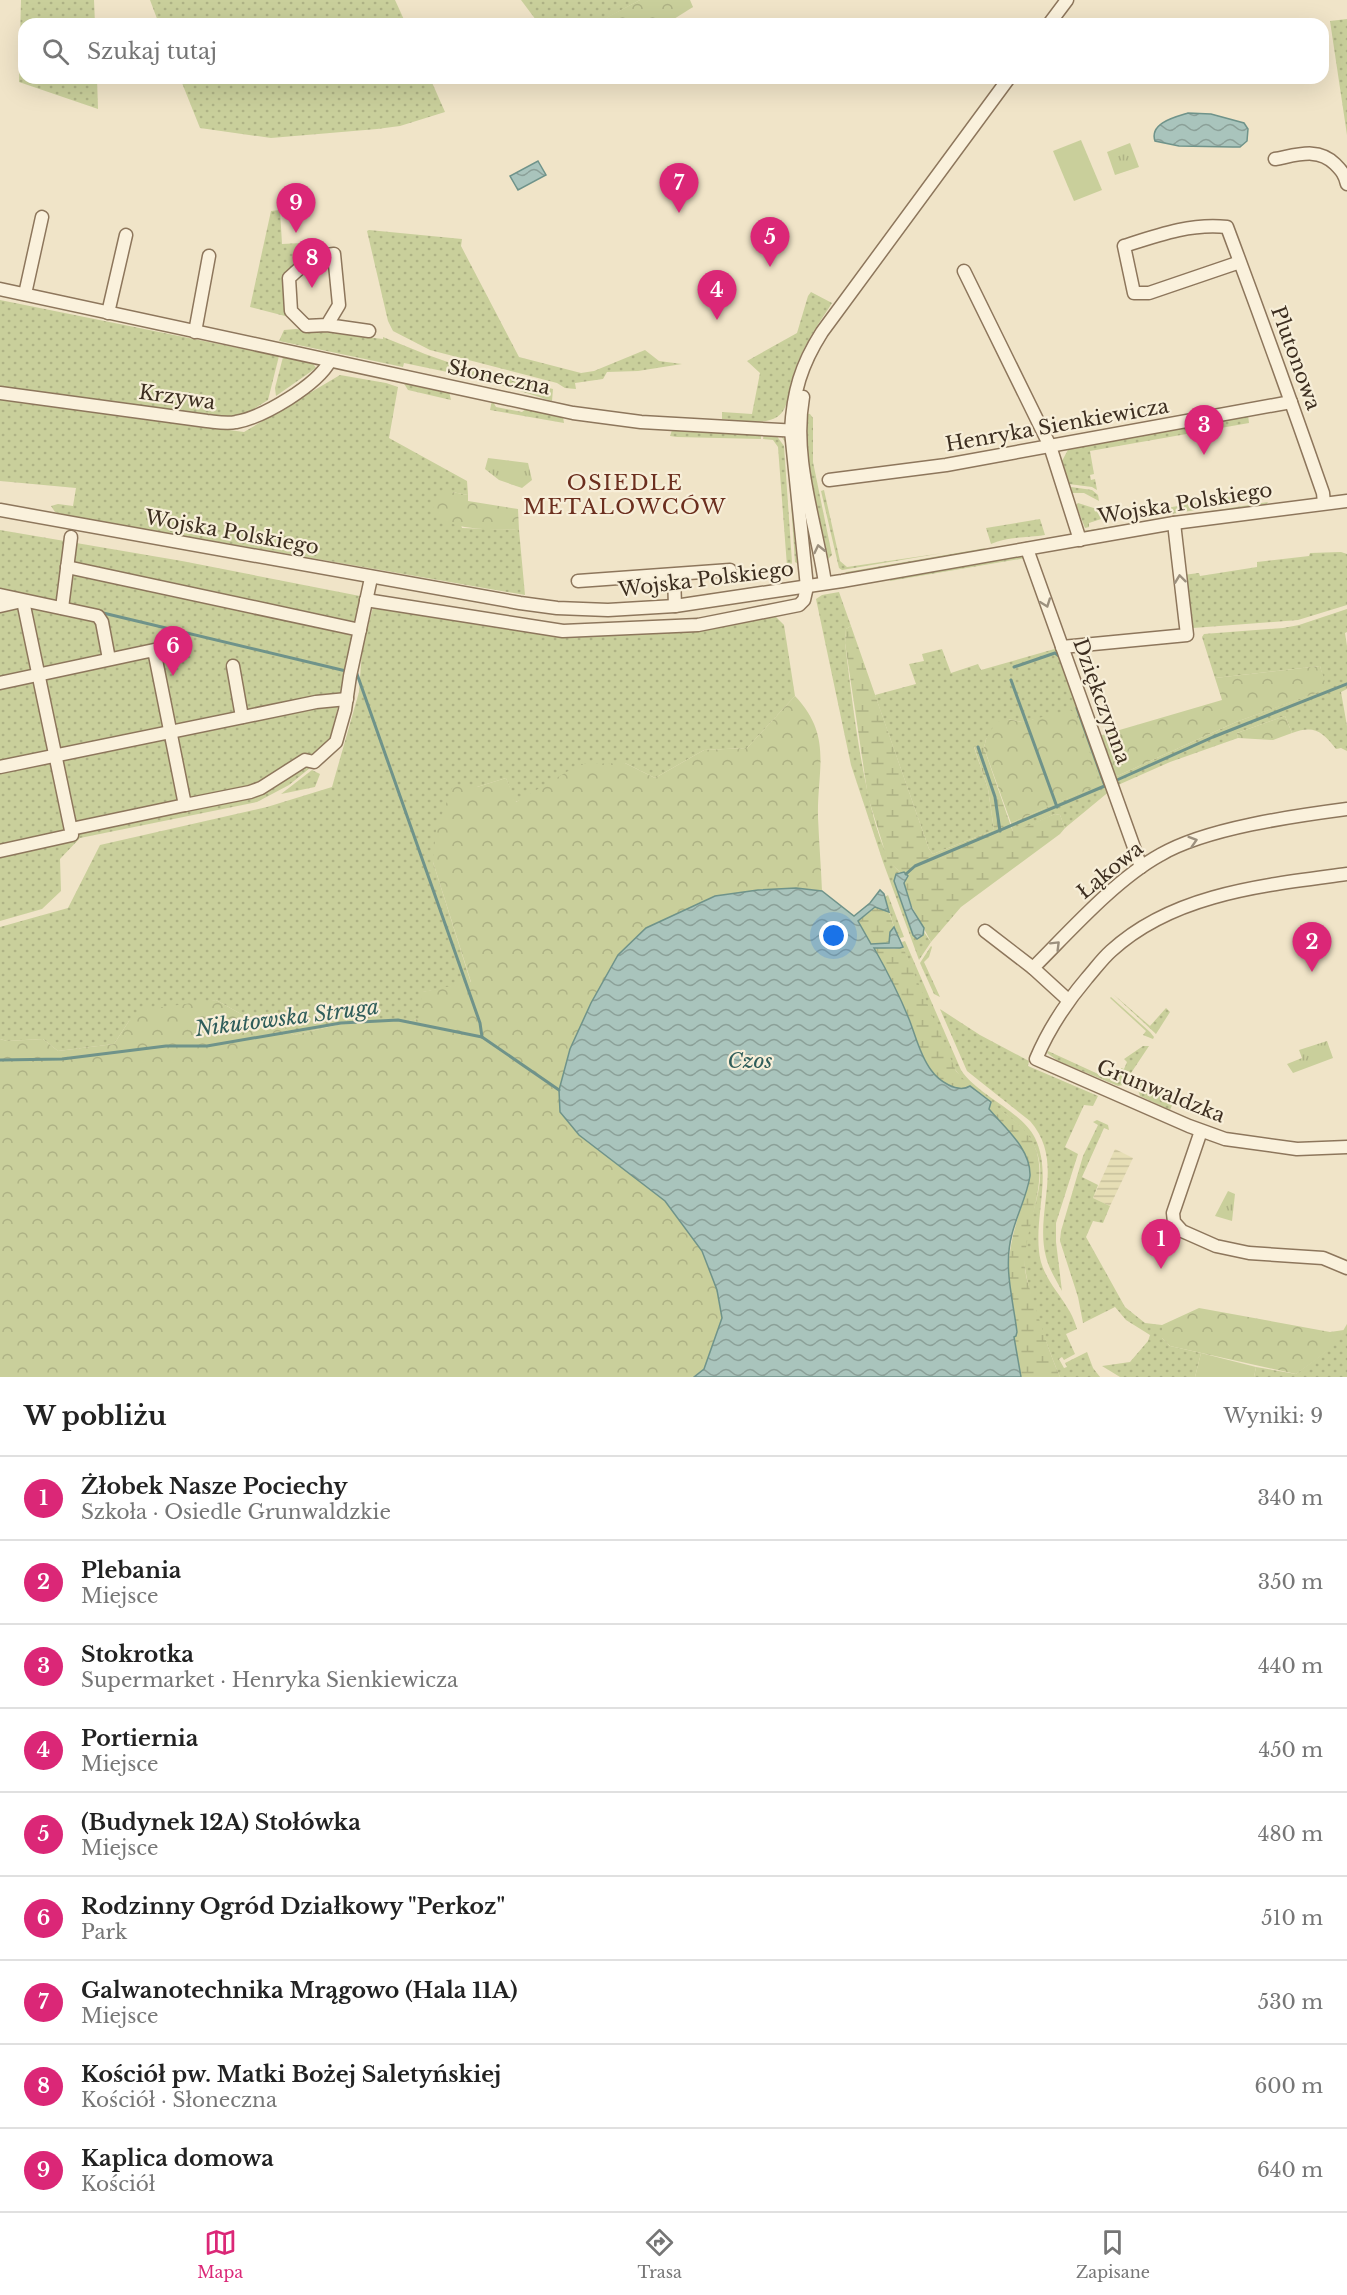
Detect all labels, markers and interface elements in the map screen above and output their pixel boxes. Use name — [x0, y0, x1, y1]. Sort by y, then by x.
search box — [18, 18, 1329, 84]
icon: search — [39, 35, 72, 68]
text: Szukaj tutaj — [87, 38, 217, 65]
pin: 7 — [660, 164, 698, 213]
pin: 9 — [276, 184, 316, 233]
pin: 5 — [750, 218, 790, 267]
pin: 8 — [292, 238, 332, 288]
pin: 4 — [698, 270, 736, 320]
street label: Plutonowa — [1266, 303, 1326, 414]
street label: Słoneczna — [445, 354, 553, 400]
street label: Krzywa — [137, 380, 218, 414]
street label: Henryka Sienkiewicza — [943, 393, 1171, 456]
pin: 3 — [1184, 406, 1224, 455]
district label: OSIEDLE METALOWCÓW — [523, 470, 727, 520]
street label: Wojska Polskiego — [1095, 477, 1274, 529]
street label: Wojska Polskiego — [142, 505, 321, 559]
one-way arrow — [813, 544, 826, 554]
street label: Wojska Polskiego — [616, 556, 795, 602]
one-way arrow — [1174, 574, 1187, 584]
one-way arrow — [1038, 597, 1051, 608]
pin: 6 — [154, 626, 192, 676]
street label: Dziękczynna — [1068, 635, 1136, 768]
street label: Łąkowa — [1072, 836, 1149, 904]
one-way arrow — [1187, 836, 1198, 848]
your location — [819, 921, 848, 950]
pin: 2 — [1292, 922, 1332, 972]
one-way arrow — [1049, 941, 1059, 952]
water label: Nikutowska Struga — [193, 994, 381, 1042]
water label: Czos — [727, 1048, 773, 1074]
street label: Grunwaldzka — [1093, 1054, 1229, 1128]
pin: 1 — [1142, 1220, 1180, 1269]
text: W pobliżu — [24, 1400, 166, 1432]
text: Wyniki: 9 — [1223, 1404, 1323, 1428]
text: Żłobek Nasze Pociechy — [81, 1473, 348, 1500]
text: 1 — [39, 1486, 48, 1510]
text: 340 m — [1258, 1486, 1323, 1510]
text: Szkoła · Osiedle Grunwaldzkie — [81, 1500, 391, 1524]
text: Plebania — [81, 1557, 181, 1584]
text: 2 — [37, 1570, 50, 1594]
text: 350 m — [1258, 1570, 1323, 1594]
text: Miejsce — [81, 1584, 158, 1608]
text: Stokrotka — [81, 1641, 194, 1668]
text: 3 — [37, 1654, 50, 1678]
text: 440 m — [1258, 1654, 1323, 1678]
text: Supermarket · Henryka Sienkiewicza — [81, 1668, 458, 1692]
text: Portiernia — [81, 1725, 198, 1752]
text: 4 — [37, 1738, 50, 1762]
text: 450 m — [1258, 1738, 1323, 1762]
text: Miejsce — [81, 1752, 158, 1776]
text: (Budynek 12A) Stołówka — [81, 1809, 361, 1836]
text: 5 — [38, 1822, 49, 1846]
text: 480 m — [1258, 1822, 1323, 1846]
text: Miejsce — [81, 1836, 158, 1860]
text: Rodzinny Ogród Działkowy "Perkoz" — [81, 1893, 505, 1920]
text: 6 — [37, 1906, 50, 1930]
text: 510 m — [1261, 1906, 1323, 1930]
text: Park — [81, 1920, 127, 1944]
text: Galwanotechnika Mrągowo (Hala 11A) — [81, 1977, 517, 2004]
text: 7 — [38, 1990, 49, 2014]
text: 530 m — [1258, 1990, 1323, 2014]
text: Miejsce — [81, 2004, 158, 2028]
text: Kościół pw. Matki Bożej Saletyńskiej — [81, 2061, 501, 2088]
text: 8 — [37, 2074, 50, 2098]
text: 600 m — [1254, 2074, 1323, 2098]
text: Kościół · Słoneczna — [81, 2088, 277, 2112]
text: Kaplica domowa — [81, 2145, 274, 2172]
text: 9 — [37, 2158, 50, 2182]
text: 640 m — [1257, 2158, 1323, 2182]
text: Kościół — [81, 2172, 155, 2196]
tab: Mapa — [197, 2226, 243, 2282]
tab: Trasa — [637, 2226, 682, 2282]
tab: Zapisane — [1076, 2226, 1150, 2282]

